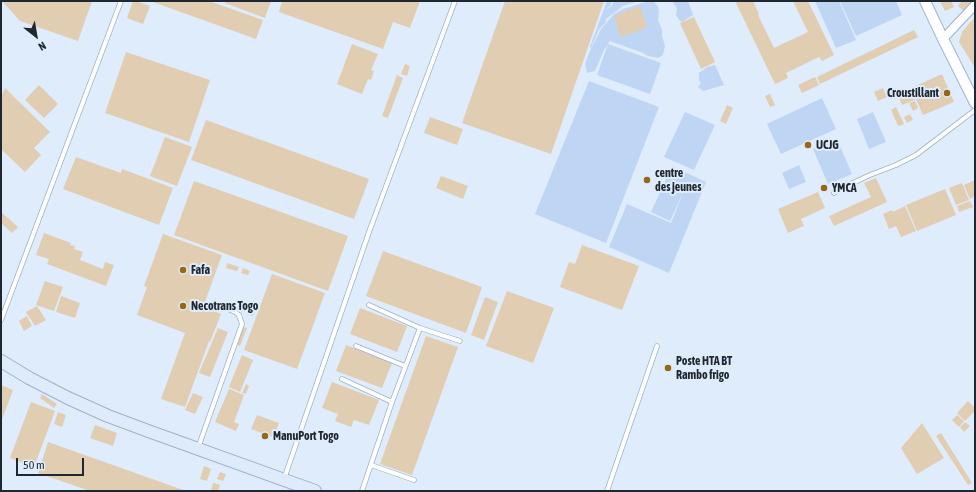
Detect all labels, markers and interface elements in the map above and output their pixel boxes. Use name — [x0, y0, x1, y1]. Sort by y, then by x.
north arrow — [16, 16, 56, 56]
text: N — [36, 39, 48, 53]
place label: Croustillant — [887, 86, 939, 100]
marker: Croustillant — [942, 88, 952, 98]
place label: UCJG — [816, 138, 839, 152]
marker: UCJG — [803, 140, 813, 150]
place label: centre des jeunes — [655, 166, 702, 194]
marker: centre des jeunes — [642, 175, 652, 185]
place label: YMCA — [832, 181, 857, 195]
marker: YMCA — [819, 183, 829, 193]
place label: Fafa — [191, 263, 210, 277]
marker: Fafa — [178, 265, 188, 275]
place label: Necotrans Togo — [191, 299, 258, 313]
marker: Necotrans Togo — [178, 301, 188, 311]
place label: Poste HTA BT Rambo frigo — [676, 354, 732, 382]
marker: Poste HTA BT Rambo frigo — [663, 363, 673, 373]
place label: ManuPort Togo — [273, 429, 339, 443]
marker: ManuPort Togo — [260, 431, 270, 441]
scale bar — [18, 450, 86, 476]
text: 50 m — [23, 458, 45, 472]

